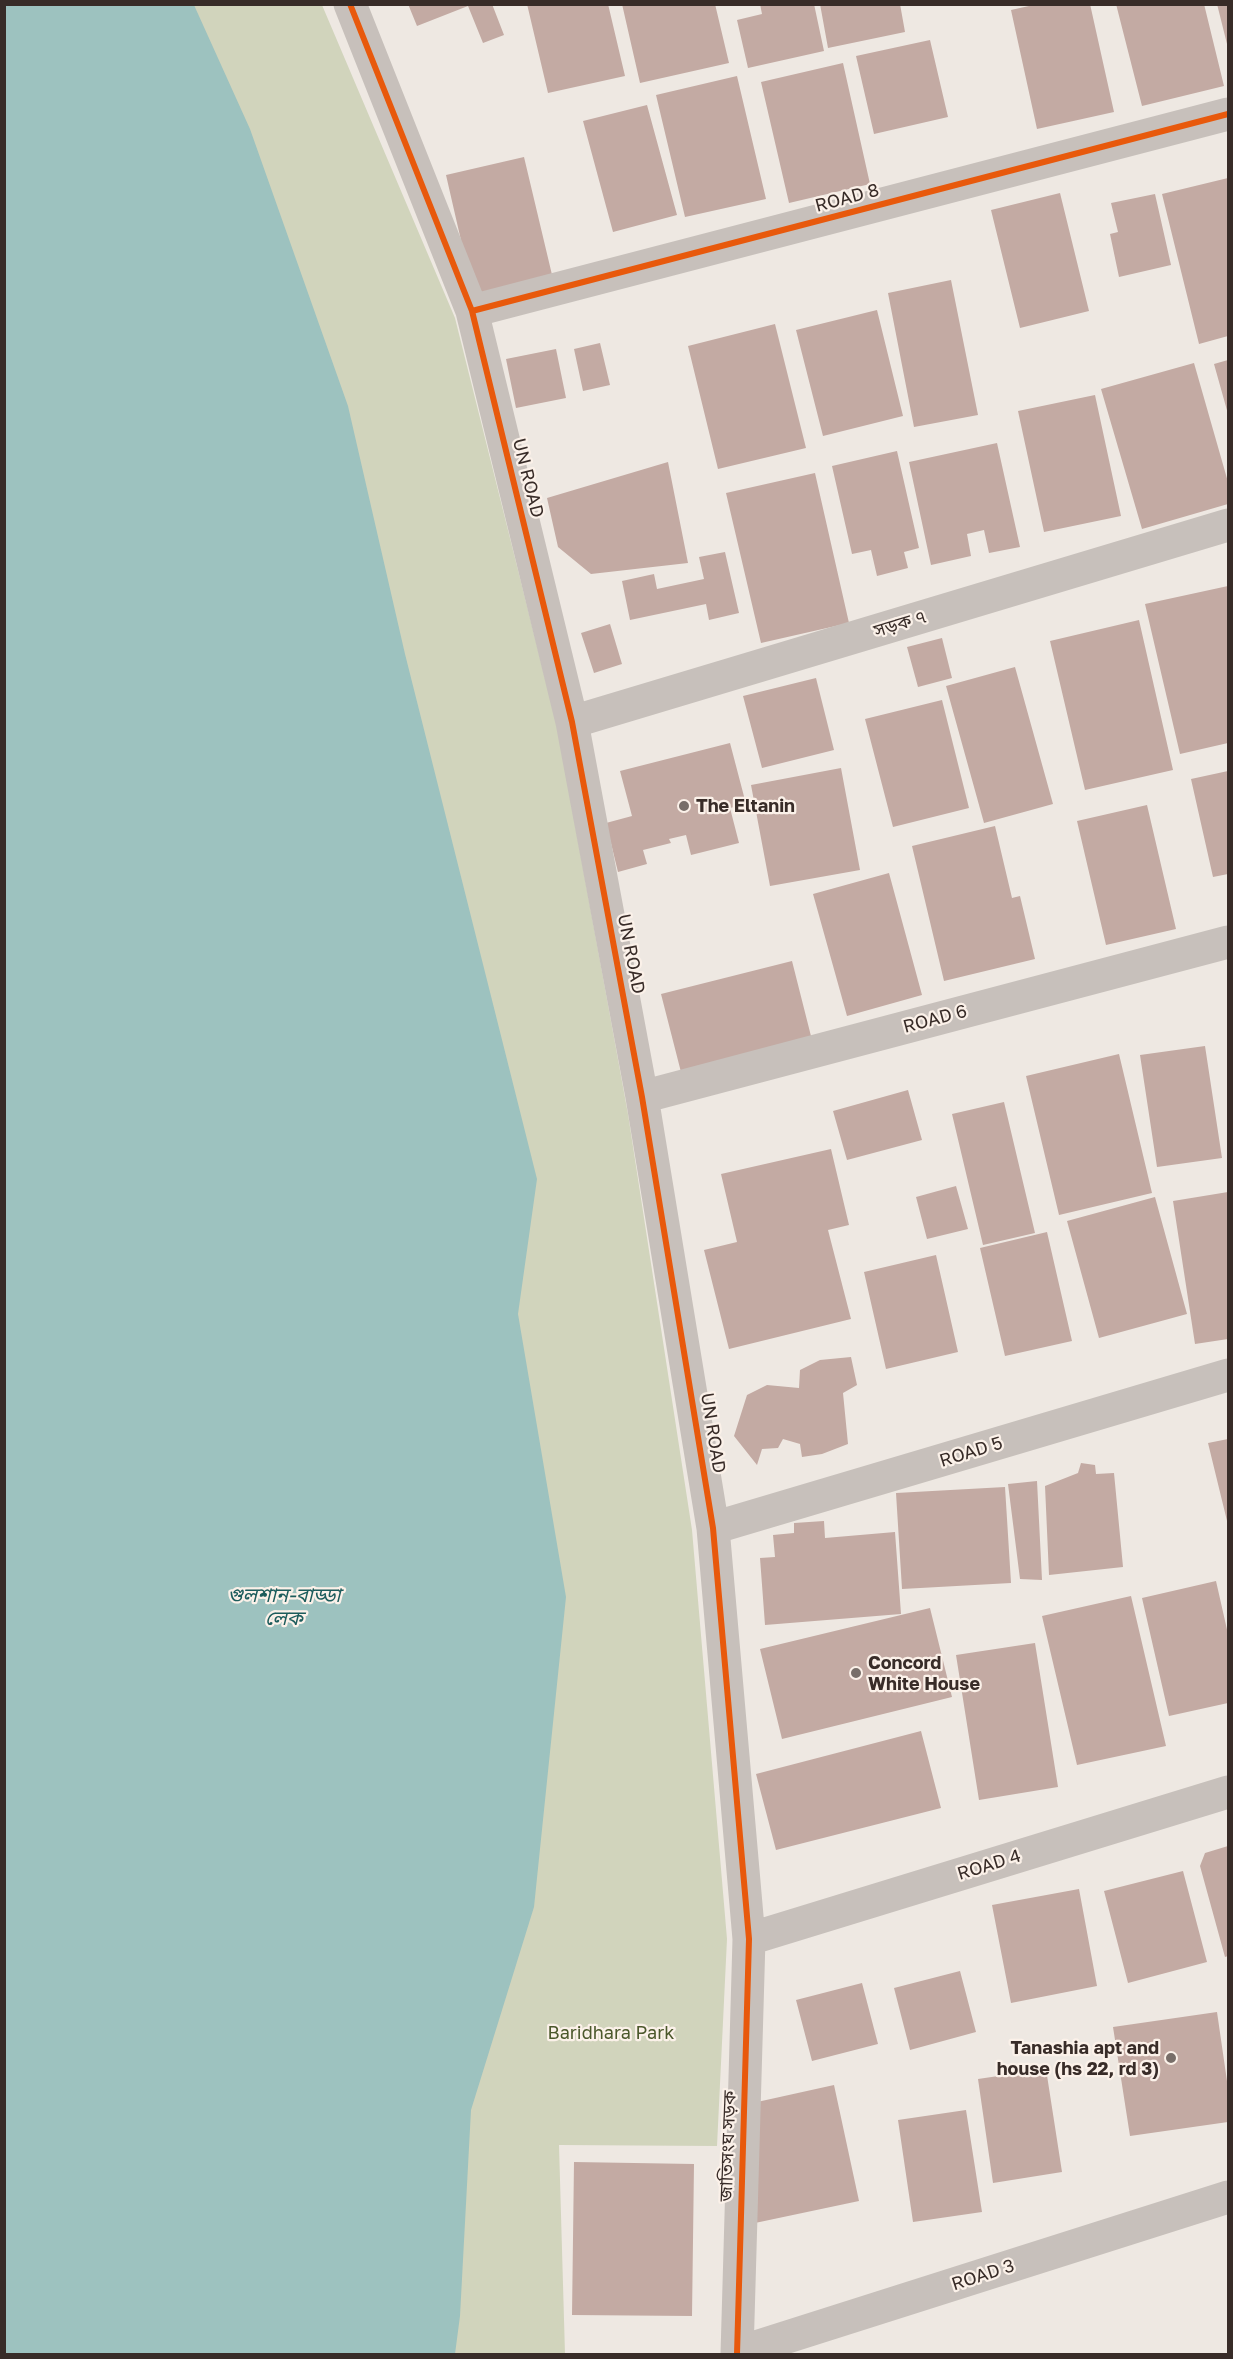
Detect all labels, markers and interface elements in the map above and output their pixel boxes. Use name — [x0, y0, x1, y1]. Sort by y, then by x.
street label: ROAD 8 — [813, 179, 881, 217]
street label: UN ROAD — [508, 436, 548, 520]
street label: সড়ক ৭ — [871, 606, 929, 642]
place label: The Eltanin — [696, 795, 795, 817]
marker: The Eltanin — [677, 799, 691, 813]
street label: UN ROAD — [613, 912, 649, 996]
street label: ROAD 6 — [901, 1000, 969, 1038]
street label: UN ROAD — [696, 1391, 730, 1475]
street label: ROAD 5 — [937, 1432, 1005, 1472]
water label: গুলশান-বাড্ডা লেক — [227, 1584, 341, 1631]
place label: Concord White House — [868, 1652, 980, 1694]
marker: Concord White House — [849, 1666, 863, 1680]
street label: ROAD 4 — [955, 1845, 1023, 1885]
park label: Baridhara Park — [548, 2022, 674, 2044]
place label: Tanashia apt and house (hs 22, rd 3) — [997, 2037, 1159, 2080]
marker: Tanashia apt and house (hs 22, rd 3) — [1164, 2051, 1178, 2065]
street label: জাতিসংঘ সড়ক — [715, 2090, 741, 2202]
street label: ROAD 3 — [949, 2255, 1017, 2295]

